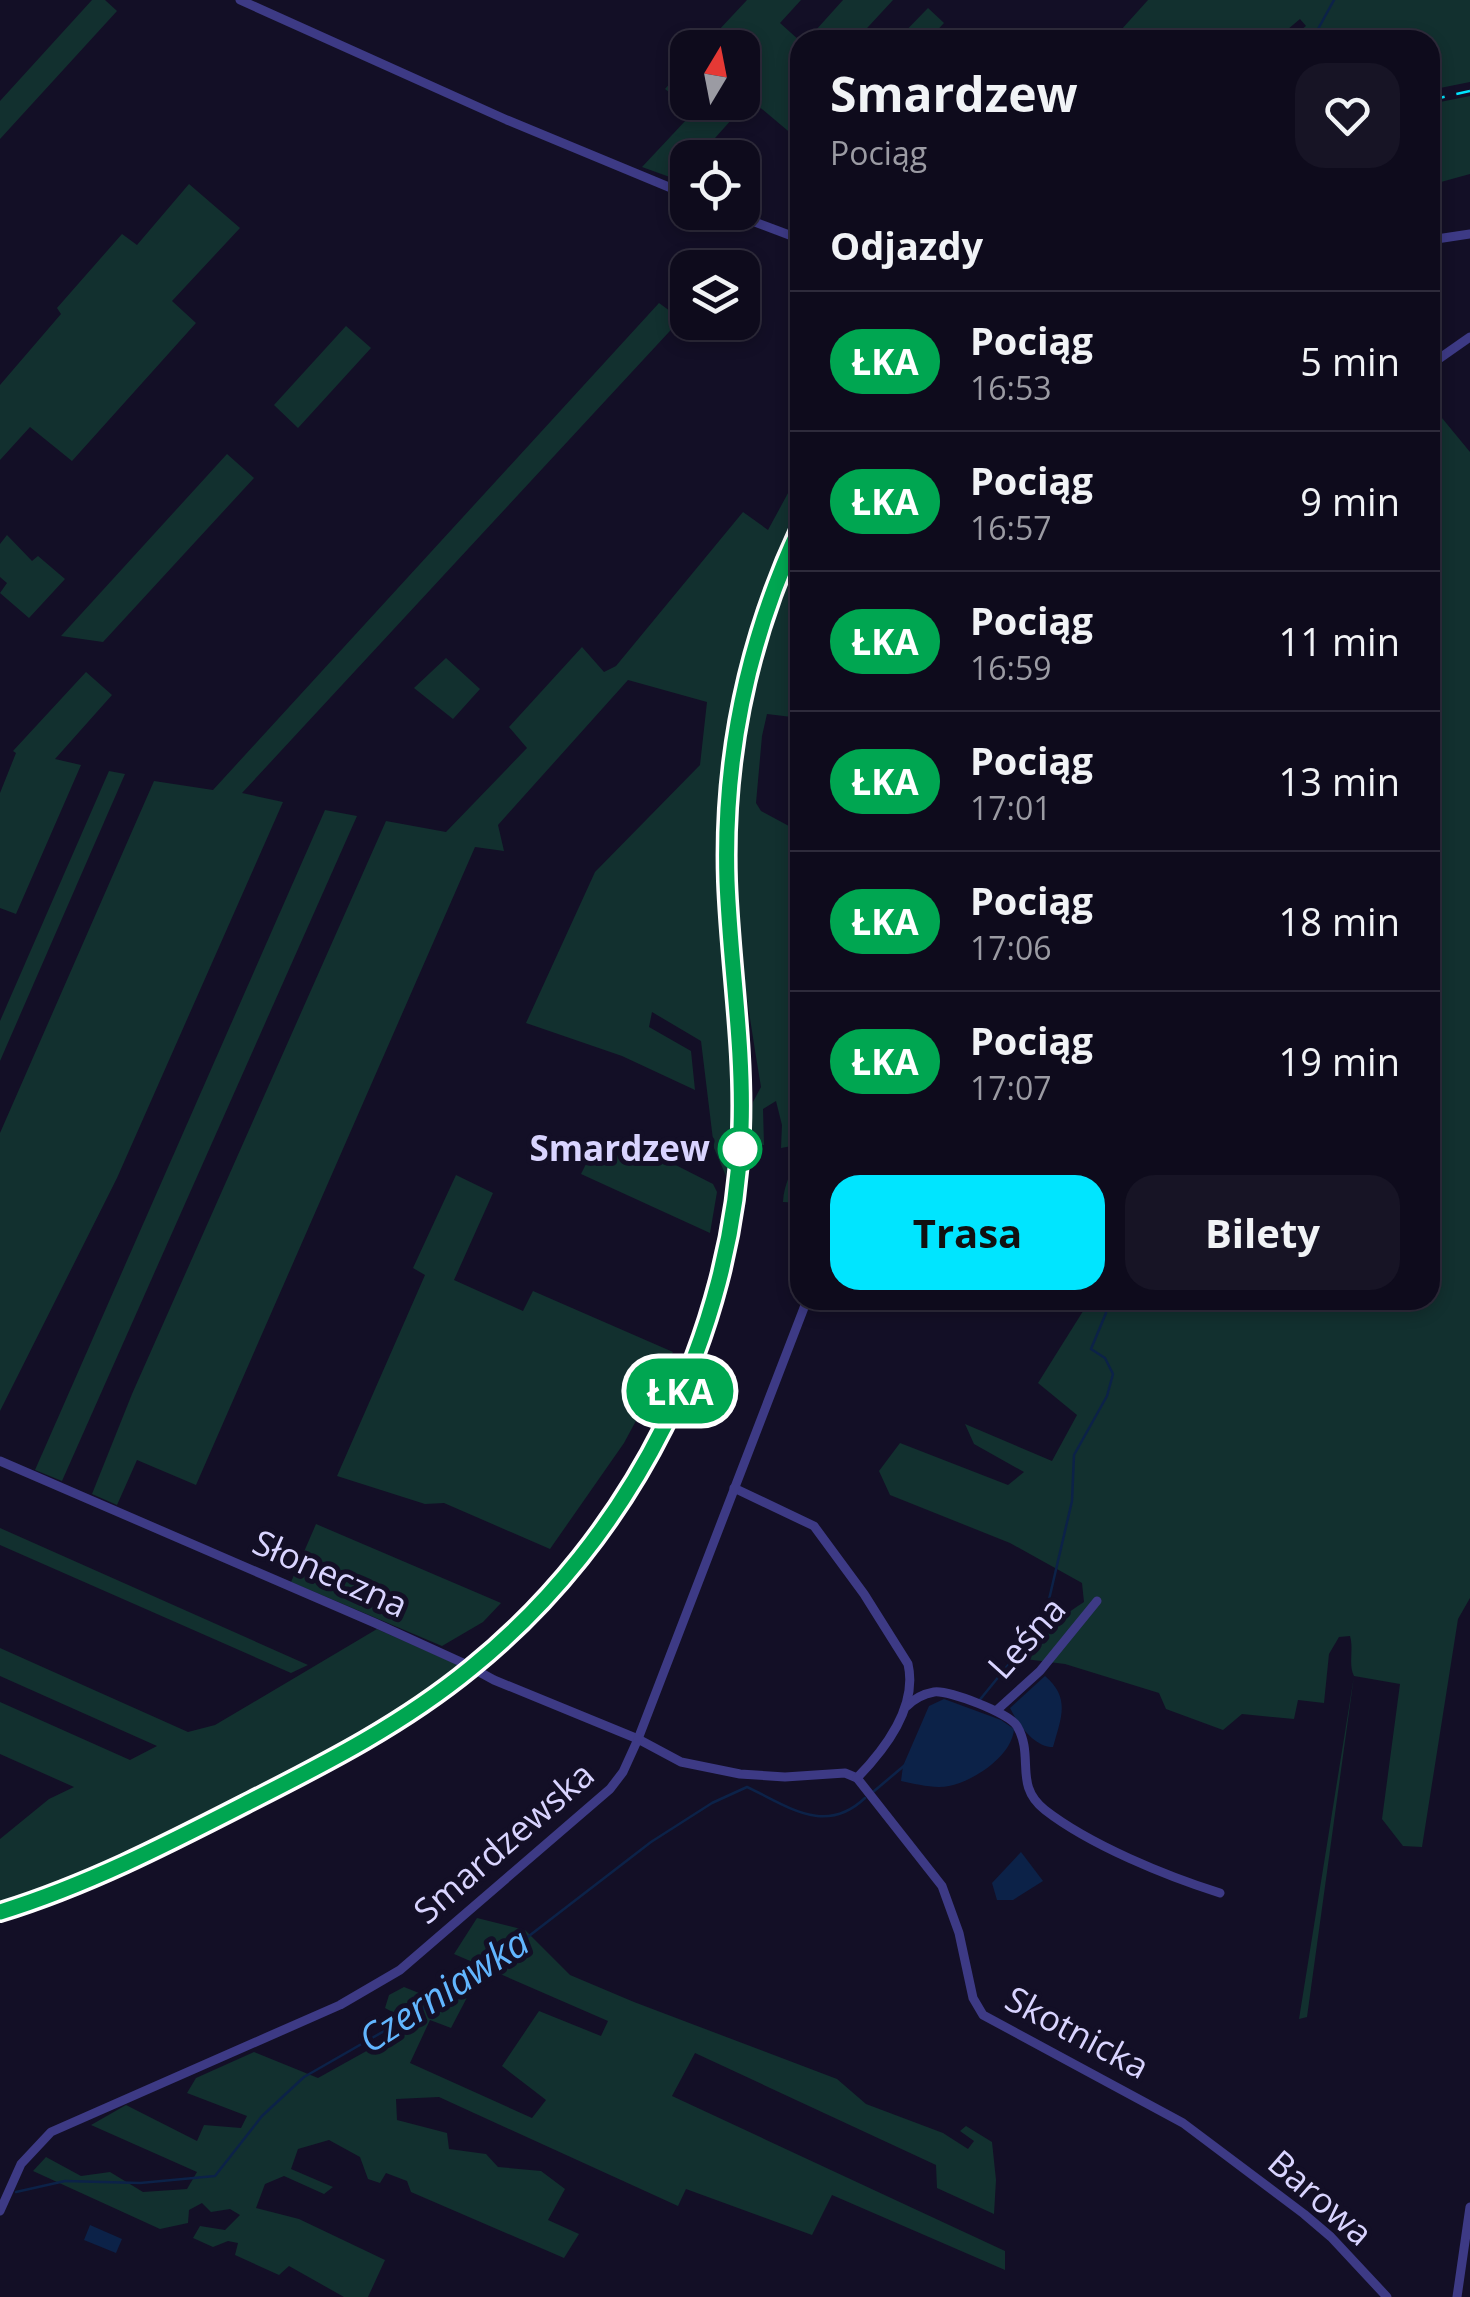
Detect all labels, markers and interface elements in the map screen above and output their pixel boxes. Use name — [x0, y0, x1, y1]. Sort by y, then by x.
north arrow — [670, 30, 760, 120]
map controls — [670, 30, 760, 340]
text: Smardzew — [830, 61, 1078, 126]
button: heart — [1295, 63, 1400, 168]
text: Pociąg — [830, 131, 927, 174]
button: locate — [670, 140, 760, 230]
text: Odjazdy — [830, 219, 983, 271]
button: layers — [670, 250, 760, 340]
text: Pociąg — [970, 314, 1093, 366]
text: 5 min — [1300, 335, 1400, 387]
text: ŁKA — [851, 338, 919, 385]
text: 16:53 — [970, 366, 1052, 409]
text: Pociąg — [970, 454, 1093, 506]
text: 9 min — [1300, 475, 1400, 527]
text: ŁKA — [851, 478, 919, 525]
text: 16:57 — [970, 506, 1052, 549]
text: Pociąg — [970, 594, 1093, 646]
text: 11 min — [1279, 615, 1400, 667]
text: ŁKA — [851, 618, 919, 665]
text: 16:59 — [970, 646, 1052, 689]
text: Pociąg — [970, 734, 1093, 786]
text: 13 min — [1279, 755, 1400, 807]
text: ŁKA — [851, 758, 919, 805]
text: 17:01 — [970, 786, 1052, 829]
text: Pociąg — [970, 874, 1093, 926]
text: 18 min — [1279, 895, 1400, 947]
text: ŁKA — [851, 898, 919, 945]
text: 17:06 — [970, 926, 1052, 969]
text: Pociąg — [970, 1014, 1093, 1066]
text: 19 min — [1279, 1035, 1400, 1087]
text: ŁKA — [851, 1038, 919, 1085]
text: 17:07 — [970, 1066, 1052, 1109]
place label: Smardzew — [529, 1124, 710, 1171]
marker: Smardzew — [719, 1128, 761, 1170]
button: Trasa — [830, 1175, 1105, 1290]
button: Bilety — [1125, 1175, 1400, 1290]
line badge: ŁKA — [622, 1358, 738, 1424]
text: ŁKA — [646, 1368, 714, 1415]
street label: Słoneczna — [246, 1518, 415, 1628]
street label: Leśna — [976, 1586, 1075, 1688]
street label: Smardzewska — [403, 1750, 603, 1933]
water label: Czerniawka — [348, 1915, 538, 2064]
street label: Skotnicka — [998, 1974, 1158, 2089]
street label: Barowa — [1259, 2138, 1383, 2255]

